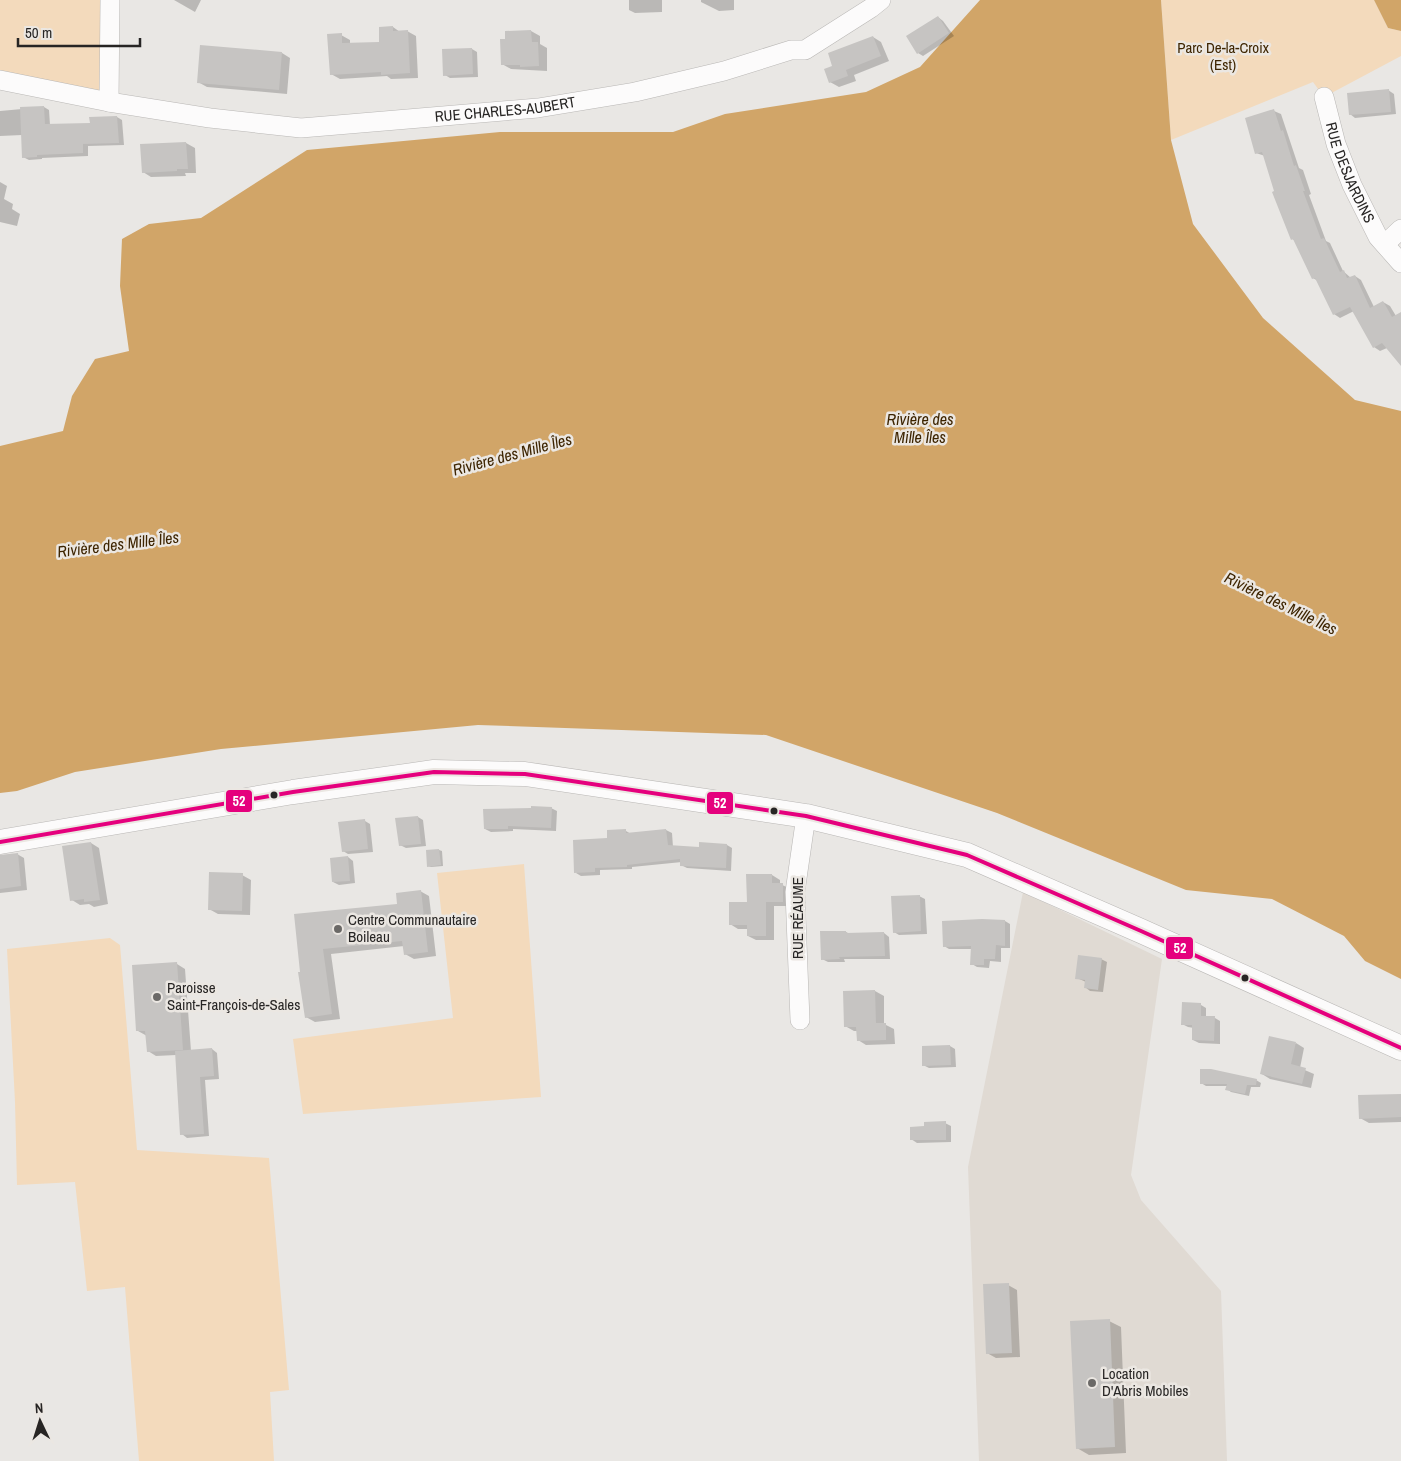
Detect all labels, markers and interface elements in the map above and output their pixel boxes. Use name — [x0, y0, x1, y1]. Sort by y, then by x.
scale bar — [18, 15, 140, 47]
text: 50 m — [25, 22, 52, 43]
park label: Parc De-la-Croix (Est) — [1177, 37, 1270, 75]
street label: RUE CHARLES-AUBERT — [434, 91, 577, 127]
street label: RUE DESJARDINS — [1321, 120, 1380, 226]
water label: Rivière des Mille Îles — [886, 408, 954, 448]
water label: Rivière des Mille Îles — [450, 427, 574, 480]
water label: Rivière des Mille Îles — [56, 526, 181, 562]
water label: Rivière des Mille Îles — [1221, 566, 1341, 640]
line badge: 52 — [225, 789, 253, 813]
unlabelled marker — [269, 790, 279, 800]
line badge: 52 — [706, 791, 734, 815]
text: 52 — [233, 792, 245, 810]
text: 52 — [714, 794, 726, 812]
unlabelled marker — [769, 806, 779, 816]
street label: RUE RÉAUME — [787, 877, 808, 959]
place label: Centre Communautaire Boileau — [348, 909, 477, 947]
marker: Centre Communautaire Boileau — [332, 923, 344, 935]
line badge: 52 — [1165, 936, 1194, 960]
text: 52 — [1174, 939, 1186, 957]
unlabelled marker — [1240, 973, 1250, 983]
place label: Paroisse Saint-François-de-Sales — [167, 977, 300, 1015]
marker: Paroisse Saint-François-de-Sales — [151, 991, 163, 1003]
place label: Location D'Abris Mobiles — [1102, 1363, 1188, 1401]
marker: Location D'Abris Mobiles — [1086, 1377, 1098, 1389]
north arrow — [15, 1396, 65, 1446]
text: N — [34, 1399, 44, 1417]

